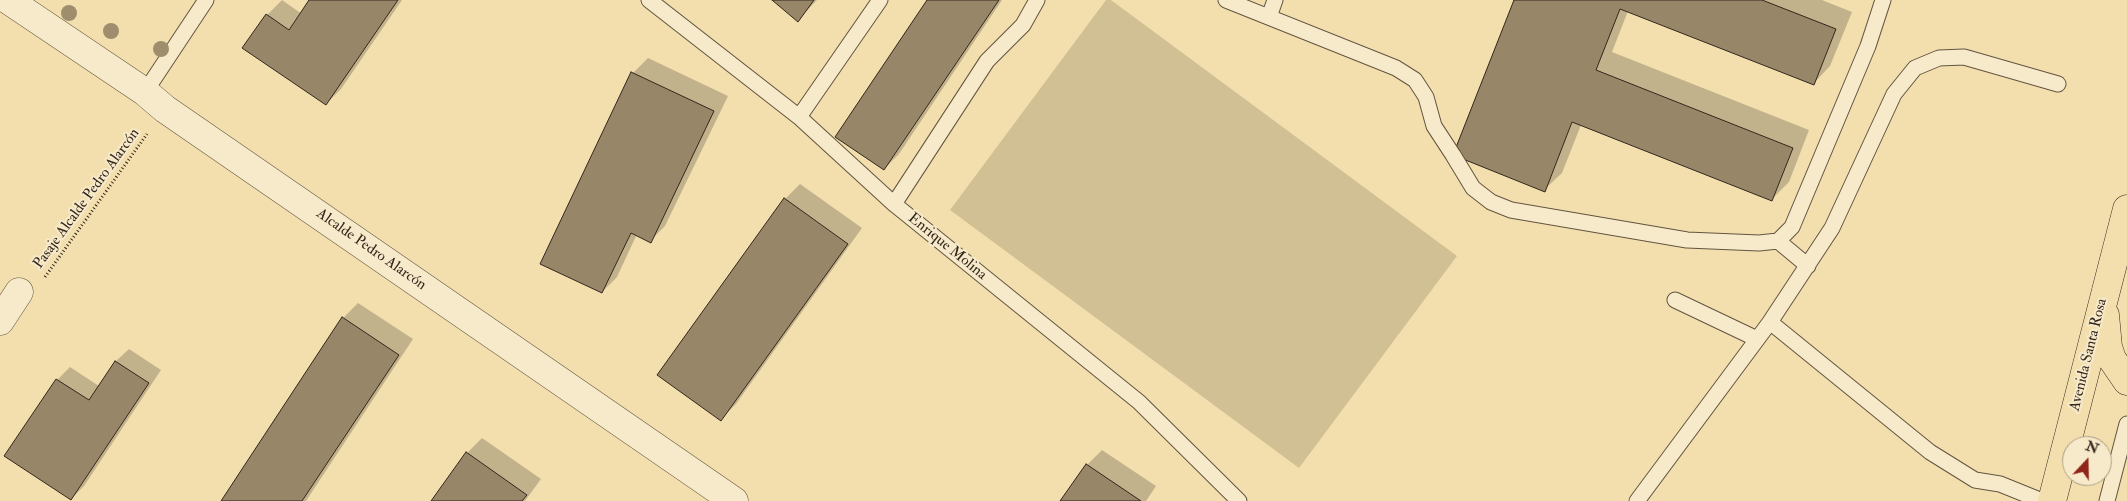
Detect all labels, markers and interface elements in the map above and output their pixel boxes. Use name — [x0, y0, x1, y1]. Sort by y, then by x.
street label: Pasaje Alcalde Pedro Alarcón — [30, 125, 144, 273]
street label: Alcalde Pedro Alarcón — [313, 205, 429, 295]
street label: Enrique Molina — [904, 210, 990, 284]
street label: Avenida Santa Rosa — [2066, 297, 2112, 413]
north arrow — [2062, 436, 2112, 486]
text: N — [2083, 437, 2101, 458]

